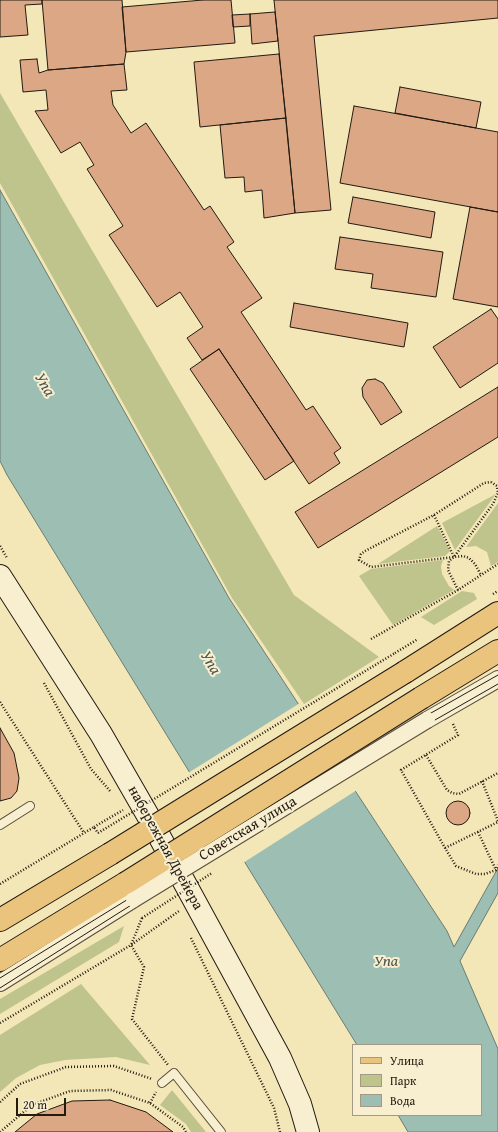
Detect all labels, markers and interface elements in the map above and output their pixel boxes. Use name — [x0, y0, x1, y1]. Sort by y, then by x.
water label: Упа — [30, 370, 58, 400]
water label: Упа — [196, 648, 224, 678]
street label: набережная Дрейера — [123, 783, 207, 913]
street label: Советская улица — [196, 793, 300, 865]
water label: Упа — [374, 952, 398, 972]
legend — [352, 1044, 482, 1116]
text: Улица — [390, 1052, 424, 1069]
text: Парк — [390, 1072, 416, 1089]
scale bar — [18, 1090, 68, 1116]
text: Вода — [390, 1092, 415, 1109]
text: 20 m — [23, 1096, 47, 1113]

